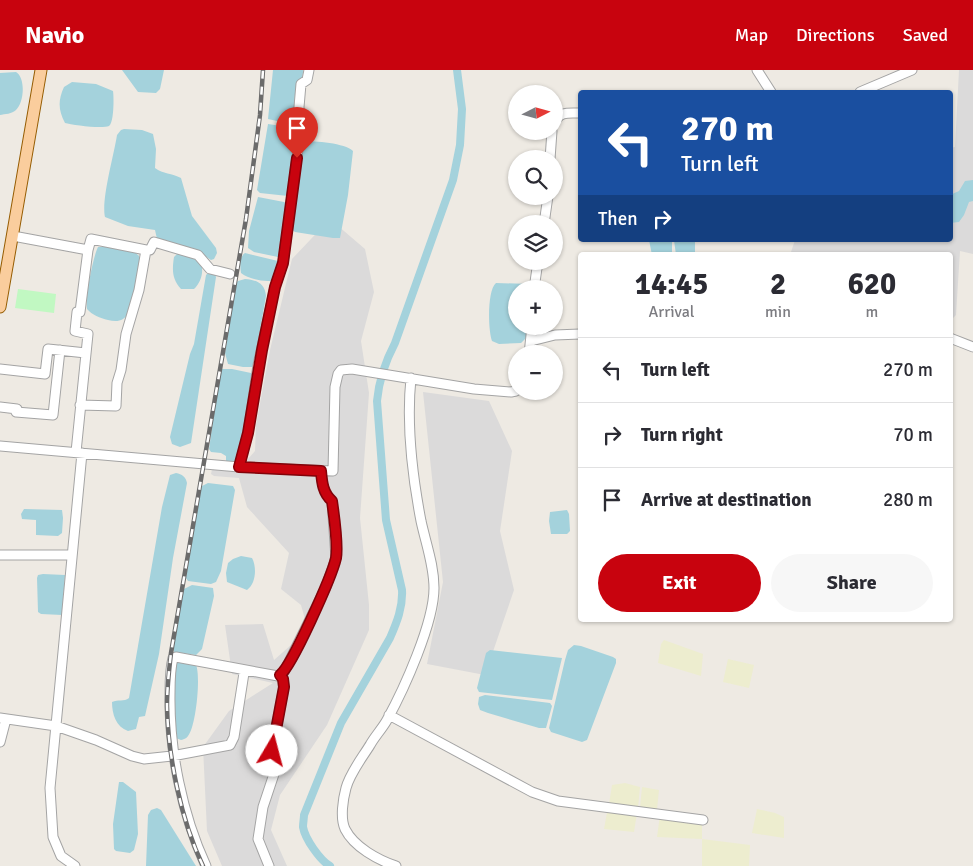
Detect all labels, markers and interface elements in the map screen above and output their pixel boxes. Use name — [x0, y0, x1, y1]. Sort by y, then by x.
text: Navio — [25, 20, 84, 50]
text: Map — [735, 24, 768, 46]
text: Directions — [796, 24, 875, 46]
text: Saved — [903, 24, 948, 46]
north arrow — [508, 85, 562, 140]
map controls — [508, 85, 563, 400]
pin — [276, 107, 318, 158]
text: 270 m — [681, 107, 774, 150]
icon: left — [598, 110, 663, 175]
icon: arrive — [283, 114, 311, 142]
button: search — [508, 150, 563, 205]
text: Turn left — [681, 150, 759, 177]
icon: right — [648, 205, 676, 233]
text: Then — [598, 207, 638, 231]
button: layers — [508, 215, 563, 270]
text: 14:45 — [635, 266, 708, 303]
text: 2 — [770, 266, 786, 303]
text: 620 — [848, 266, 896, 303]
button: + — [508, 280, 563, 335]
text: Arrival — [648, 302, 695, 322]
text: min — [765, 302, 791, 322]
text: m — [866, 302, 878, 322]
button: − — [508, 345, 563, 400]
icon: left — [598, 356, 626, 384]
text: Turn left — [641, 358, 710, 382]
text: 270 m — [883, 358, 933, 382]
icon: right — [598, 421, 626, 449]
text: Turn right — [641, 423, 723, 447]
text: 70 m — [893, 423, 933, 447]
icon: arrive — [598, 486, 626, 514]
text: Arrive at destination — [641, 488, 812, 512]
text: 280 m — [883, 488, 933, 512]
button: Exit — [598, 554, 761, 612]
button: Share — [771, 554, 933, 612]
position arrow — [245, 724, 297, 776]

